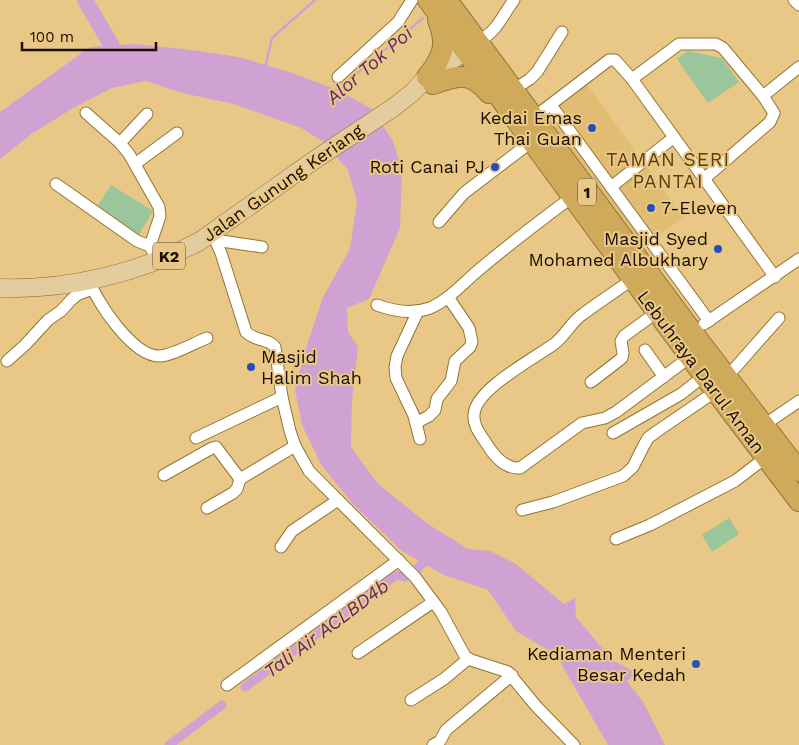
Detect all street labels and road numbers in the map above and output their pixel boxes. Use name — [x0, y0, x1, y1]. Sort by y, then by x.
street label: Jalan Gunung Keriang — [199, 119, 367, 246]
road number: 1 — [578, 178, 596, 206]
road number: K2 — [153, 242, 185, 270]
street label: Lebuhraya Darul Aman — [633, 286, 769, 457]

